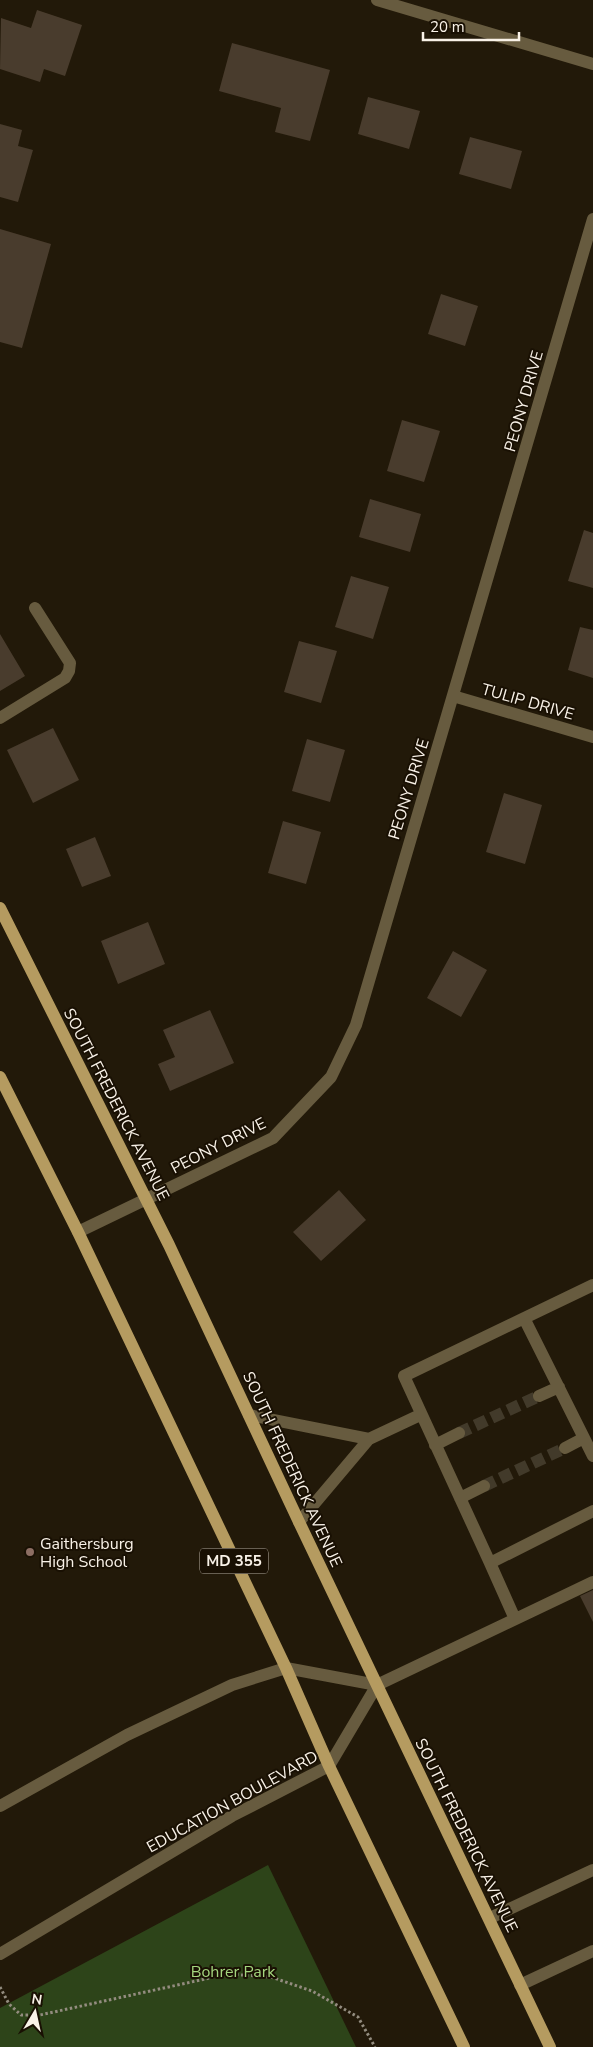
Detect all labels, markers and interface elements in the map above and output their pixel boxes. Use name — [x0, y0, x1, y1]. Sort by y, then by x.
scale bar — [423, 10, 519, 42]
text: 20 m — [430, 17, 465, 37]
street label: PEONY DRIVE — [499, 348, 549, 454]
street label: TULIP DRIVE — [479, 678, 577, 726]
street label: PEONY DRIVE — [383, 736, 435, 842]
street label: SOUTH FREDERICK AVENUE — [58, 1004, 174, 1204]
street label: PEONY DRIVE — [167, 1112, 270, 1179]
street label: SOUTH FREDERICK AVENUE — [237, 1368, 347, 1571]
place label: Gaithersburg High School — [40, 1533, 134, 1573]
marker: Gaithersburg High School — [24, 1546, 36, 1558]
road number: MD 355 — [200, 1548, 268, 1574]
street label: SOUTH FREDERICK AVENUE — [409, 1735, 523, 1936]
street label: EDUCATION BOULEVARD — [143, 1746, 322, 1858]
park label: Bohrer Park — [191, 1961, 276, 1983]
north arrow — [10, 1987, 60, 2037]
text: N — [30, 1989, 44, 2010]

